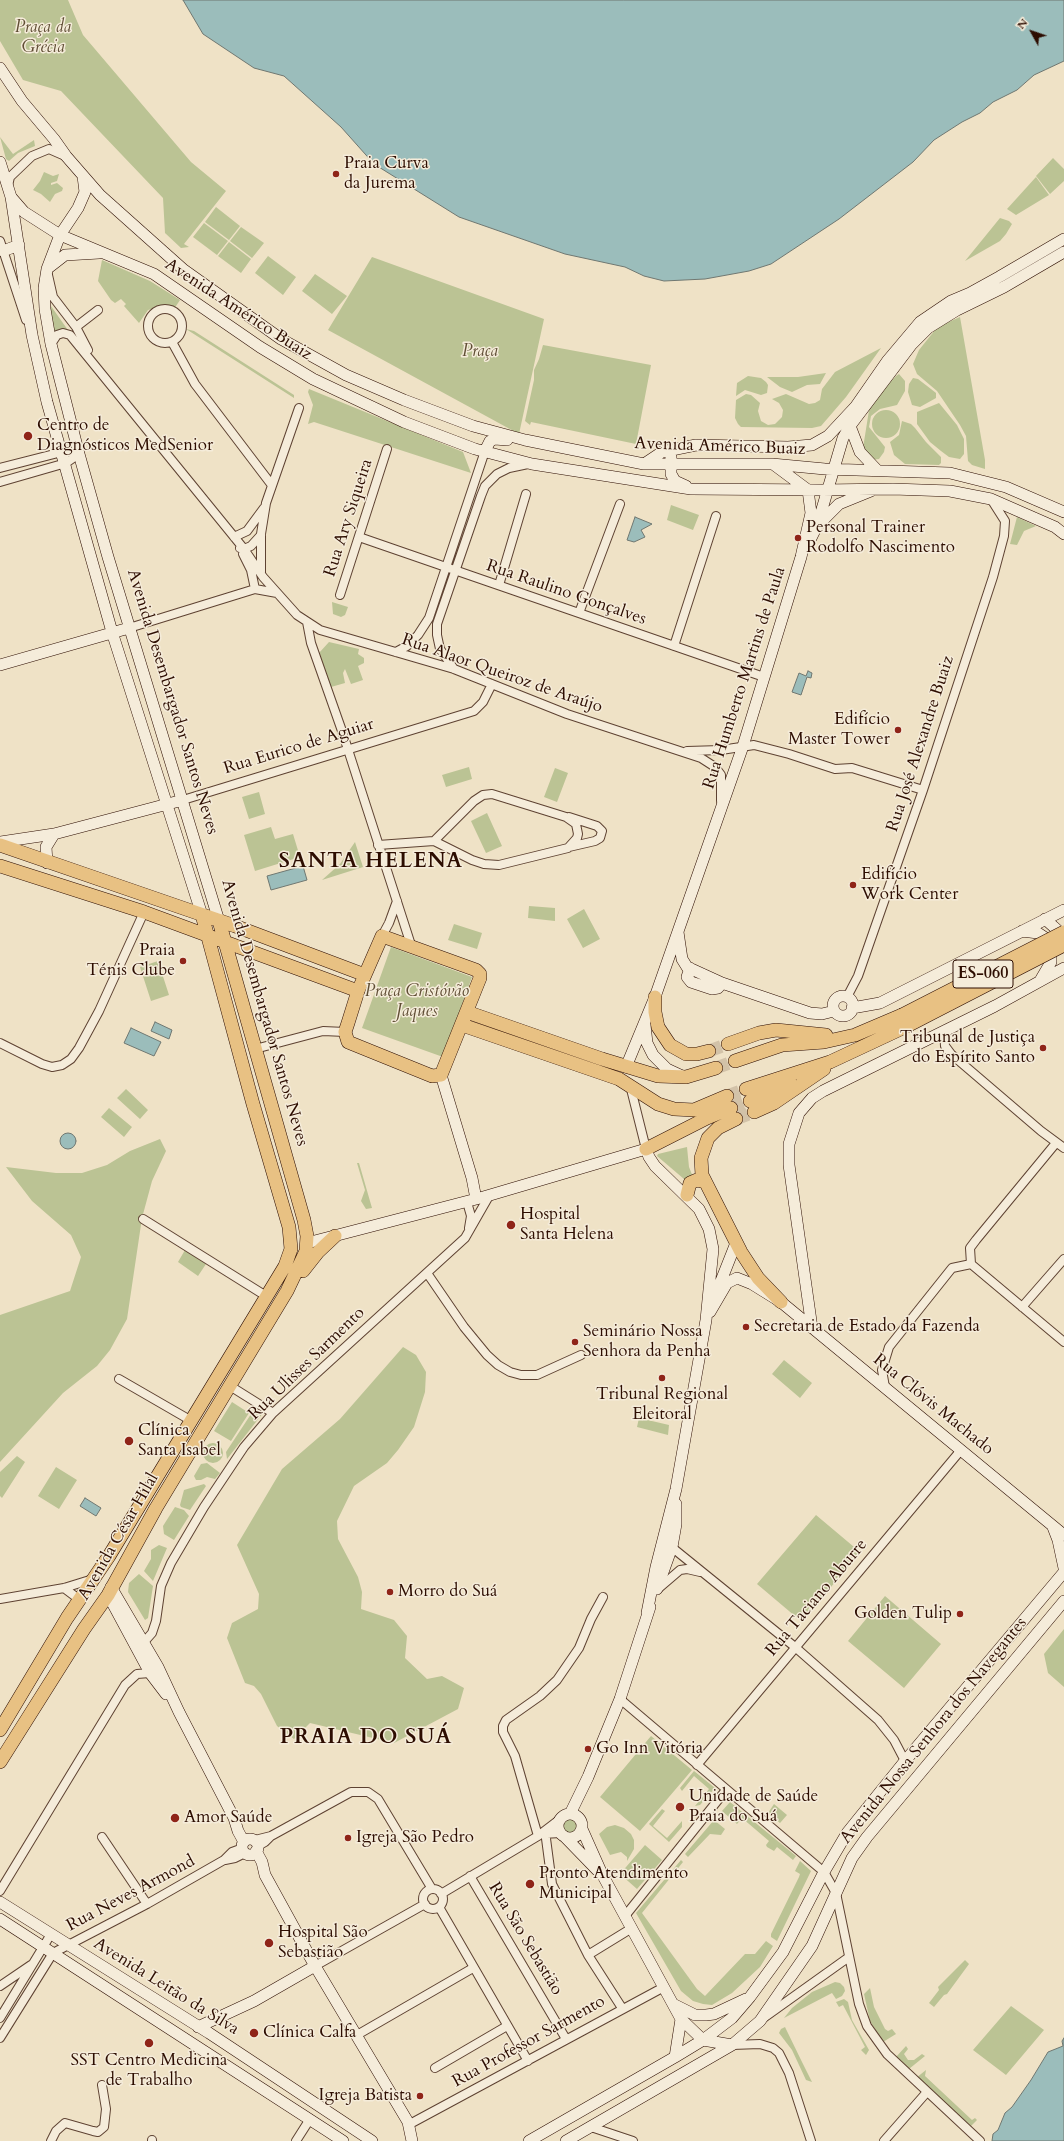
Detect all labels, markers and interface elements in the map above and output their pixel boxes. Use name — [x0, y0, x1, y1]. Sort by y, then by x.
north arrow — [1012, 12, 1052, 52]
text: N — [1014, 15, 1031, 32]
park label: Praça da Grécia — [15, 18, 71, 58]
place label: Praia Curva da Jurema — [344, 154, 429, 194]
marker: Praia Curva da Jurema — [331, 169, 341, 179]
street label: Avenida Américo Buaiz — [161, 255, 315, 365]
park label: Praça — [462, 342, 498, 362]
place label: Centro de Diagnósticos MedSenior — [37, 416, 213, 456]
marker: Centro de Diagnósticos MedSenior — [22, 430, 34, 442]
street label: Avenida Américo Buaiz — [634, 434, 806, 460]
street label: Rua Ary Siqueira — [320, 457, 378, 579]
place label: Personal Trainer Rodolfo Nascimento — [806, 518, 955, 558]
marker: Personal Trainer Rodolfo Nascimento — [793, 533, 803, 543]
street label: Rua Raulino Gonçalves — [483, 556, 649, 630]
street label: Rua Humberto Martins de Paula — [699, 564, 791, 792]
street label: Avenida Desembargador Santos Neves — [122, 567, 222, 837]
street label: Rua Alaor Queiroz de Araújo — [399, 630, 605, 718]
street label: Rua José Alexandre Buaiz — [883, 654, 959, 834]
place label: Edifício Master Tower — [788, 710, 890, 750]
street label: Rua Eurico de Aguiar — [221, 714, 377, 780]
marker: Edifício Master Tower — [893, 725, 903, 735]
district label: SANTA HELENA — [279, 849, 463, 875]
place label: Edifício Work Center — [861, 865, 959, 905]
street label: Avenida Desembargador Santos Neves — [216, 877, 312, 1149]
marker: Edifício Work Center — [848, 880, 858, 890]
place label: Praia Ténis Clube — [87, 941, 175, 981]
marker: Praia Ténis Clube — [178, 956, 188, 966]
road number: ES-060 — [953, 960, 1013, 988]
park label: Praça Cristóvão Jaques — [365, 982, 469, 1022]
place label: Tribunal de Justiça do Espírito Santo — [900, 1028, 1035, 1068]
marker: Tribunal de Justiça do Espírito Santo — [1038, 1043, 1048, 1053]
place label: Hospital Santa Helena — [520, 1205, 614, 1245]
marker: Hospital Santa Helena — [505, 1219, 517, 1231]
street label: Rua Ulisses Sarmento — [245, 1303, 369, 1425]
place label: Secretaria de Estado da Fazenda — [754, 1317, 980, 1337]
place label: Seminário Nossa Senhora da Penha — [583, 1322, 711, 1362]
marker: Secretaria de Estado da Fazenda — [741, 1322, 751, 1332]
marker: Seminário Nossa Senhora da Penha — [570, 1337, 580, 1347]
street label: Rua Clóvis Machado — [869, 1350, 997, 1460]
marker: Tribunal Regional Eleitoral — [657, 1373, 667, 1383]
place label: Tribunal Regional Eleitoral — [596, 1385, 728, 1425]
place label: Clínica Santa Isabel — [138, 1421, 221, 1461]
marker: Clínica Santa Isabel — [123, 1435, 135, 1447]
street label: Avenida César Hilal — [74, 1470, 164, 1604]
street label: Rua Taciano Aburre — [762, 1535, 872, 1661]
place label: Morro do Suá — [398, 1582, 497, 1602]
marker: Morro do Suá — [385, 1587, 395, 1597]
place label: Golden Tulip — [854, 1604, 952, 1624]
marker: Golden Tulip — [955, 1609, 965, 1619]
street label: Avenida Nossa Senhora dos Navegantes — [836, 1614, 1032, 1848]
district label: PRAIA DO SUÁ — [280, 1725, 452, 1751]
place label: Go Inn Vitória — [596, 1739, 703, 1759]
marker: Go Inn Vitória — [583, 1744, 593, 1754]
place label: Unidade de Saúde Praia do Suá — [689, 1787, 818, 1827]
marker: Unidade de Saúde Praia do Suá — [674, 1801, 686, 1813]
place label: Amor Saúde — [184, 1808, 272, 1828]
marker: Amor Saúde — [169, 1812, 181, 1824]
place label: Igreja São Pedro — [356, 1828, 474, 1848]
marker: Igreja São Pedro — [343, 1833, 353, 1843]
street label: Rua Neves Armond — [63, 1852, 199, 1936]
place label: Pronto Atendimento Municipal — [539, 1864, 688, 1904]
marker: Pronto Atendimento Municipal — [524, 1878, 536, 1890]
street label: Rua São Sebastião — [483, 1879, 567, 1999]
place label: Hospital São Sebastião — [278, 1923, 368, 1963]
street label: Avenida Leitão da Silva — [90, 1934, 242, 2040]
marker: Hospital São Sebastião — [263, 1937, 275, 1949]
street label: Rua Professor Sarmento — [449, 1992, 609, 2092]
place label: Clínica Calfa — [263, 2023, 356, 2043]
marker: Clínica Calfa — [248, 2027, 260, 2039]
marker: SST Centro Medicina de Trabalho — [143, 2037, 155, 2049]
place label: SST Centro Medicina de Trabalho — [71, 2051, 227, 2091]
place label: Igreja Batista — [319, 2086, 412, 2106]
marker: Igreja Batista — [415, 2091, 425, 2101]

